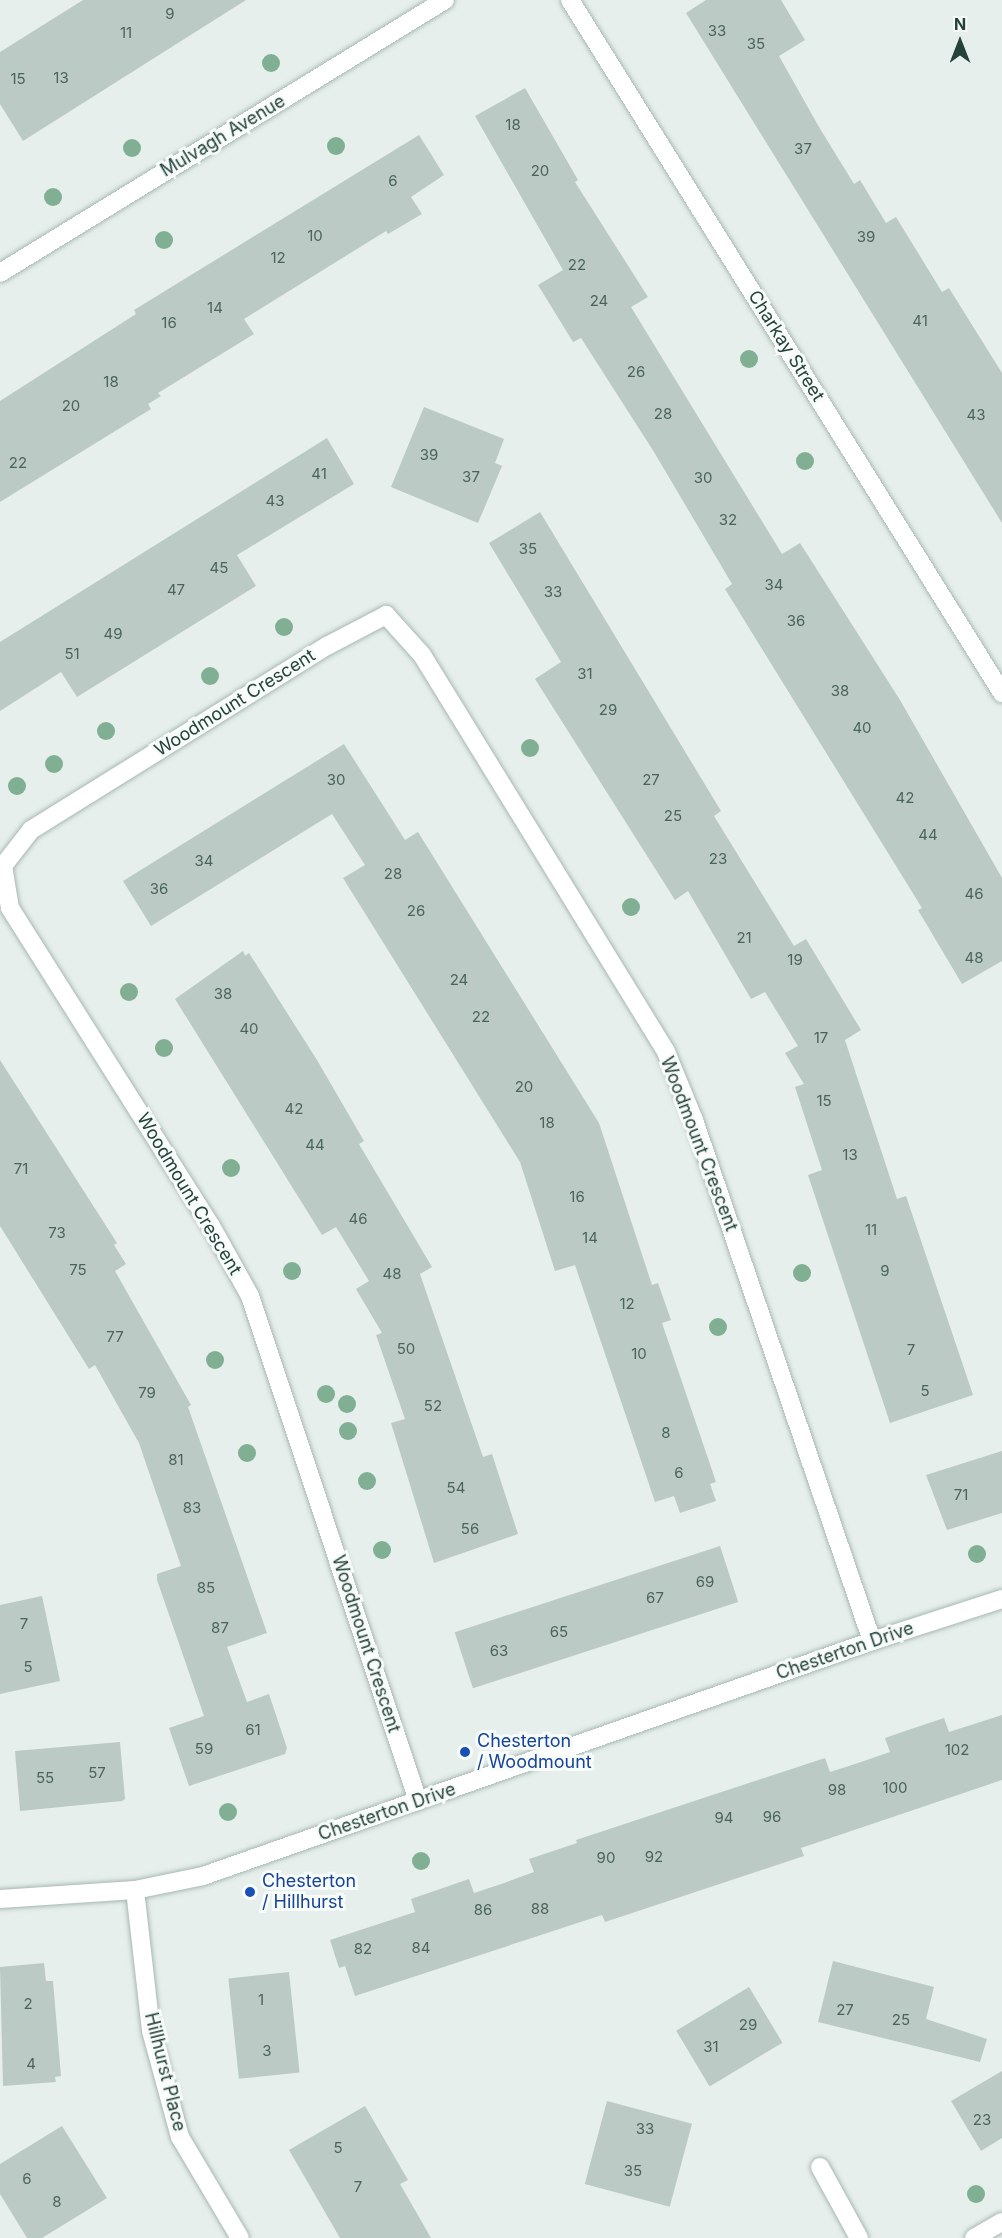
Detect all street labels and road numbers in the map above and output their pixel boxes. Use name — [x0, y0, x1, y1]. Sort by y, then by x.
street label: Mulvagh Avenue — [157, 90, 289, 182]
street label: Charkay Street — [743, 287, 829, 405]
street label: Woodmount Crescent — [151, 645, 319, 761]
street label: Woodmount Crescent — [656, 1054, 742, 1234]
street label: Woodmount Crescent — [132, 1109, 246, 1279]
street label: Woodmount Crescent — [327, 1553, 405, 1735]
street label: Chesterton Drive — [773, 1617, 917, 1685]
street label: Chesterton Drive — [315, 1778, 459, 1846]
street label: Hillhurst Place — [140, 2010, 190, 2134]

